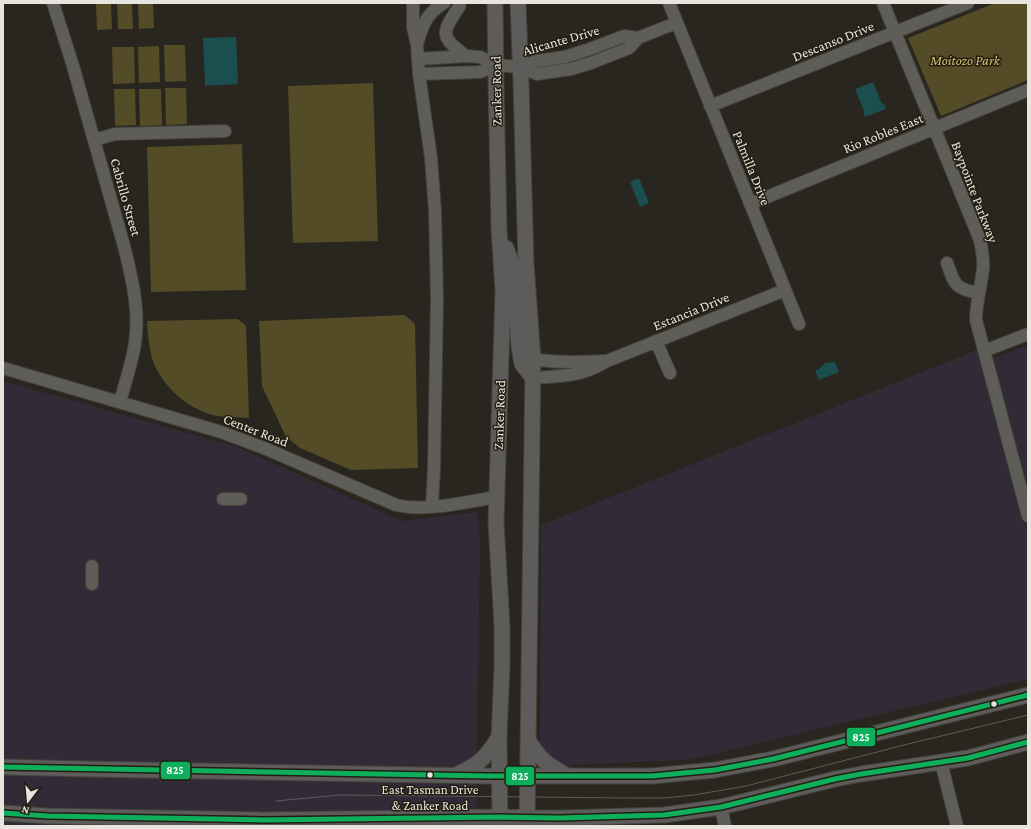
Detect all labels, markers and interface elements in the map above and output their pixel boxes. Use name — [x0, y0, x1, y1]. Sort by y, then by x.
street label: Descanso Drive — [790, 17, 876, 65]
street label: Alicante Drive — [521, 21, 601, 59]
park label: Moitozo Park — [929, 52, 1001, 68]
street label: Zanker Road — [487, 55, 505, 126]
street label: Rio Robles East — [841, 110, 926, 156]
street label: Palmilla Drive — [730, 128, 774, 208]
street label: Baypointe Parkway — [948, 139, 1002, 245]
street label: Cabrillo Street — [107, 156, 145, 238]
street label: Estancia Drive — [651, 288, 731, 334]
street label: Zanker Road — [490, 379, 508, 450]
street label: Center Road — [221, 410, 291, 450]
unlabelled marker — [989, 699, 999, 709]
line badge: 825 — [846, 727, 876, 747]
text: 825 — [852, 731, 870, 743]
line badge: 825 — [160, 761, 191, 780]
text: 825 — [166, 764, 184, 776]
line badge: 825 — [505, 766, 535, 786]
marker: East Tasman Drive & Zanker Road — [425, 770, 435, 780]
text: 825 — [511, 770, 529, 782]
north arrow — [8, 781, 48, 821]
place label: East Tasman Drive & Zanker Road — [382, 782, 479, 813]
text: N — [20, 804, 31, 817]

